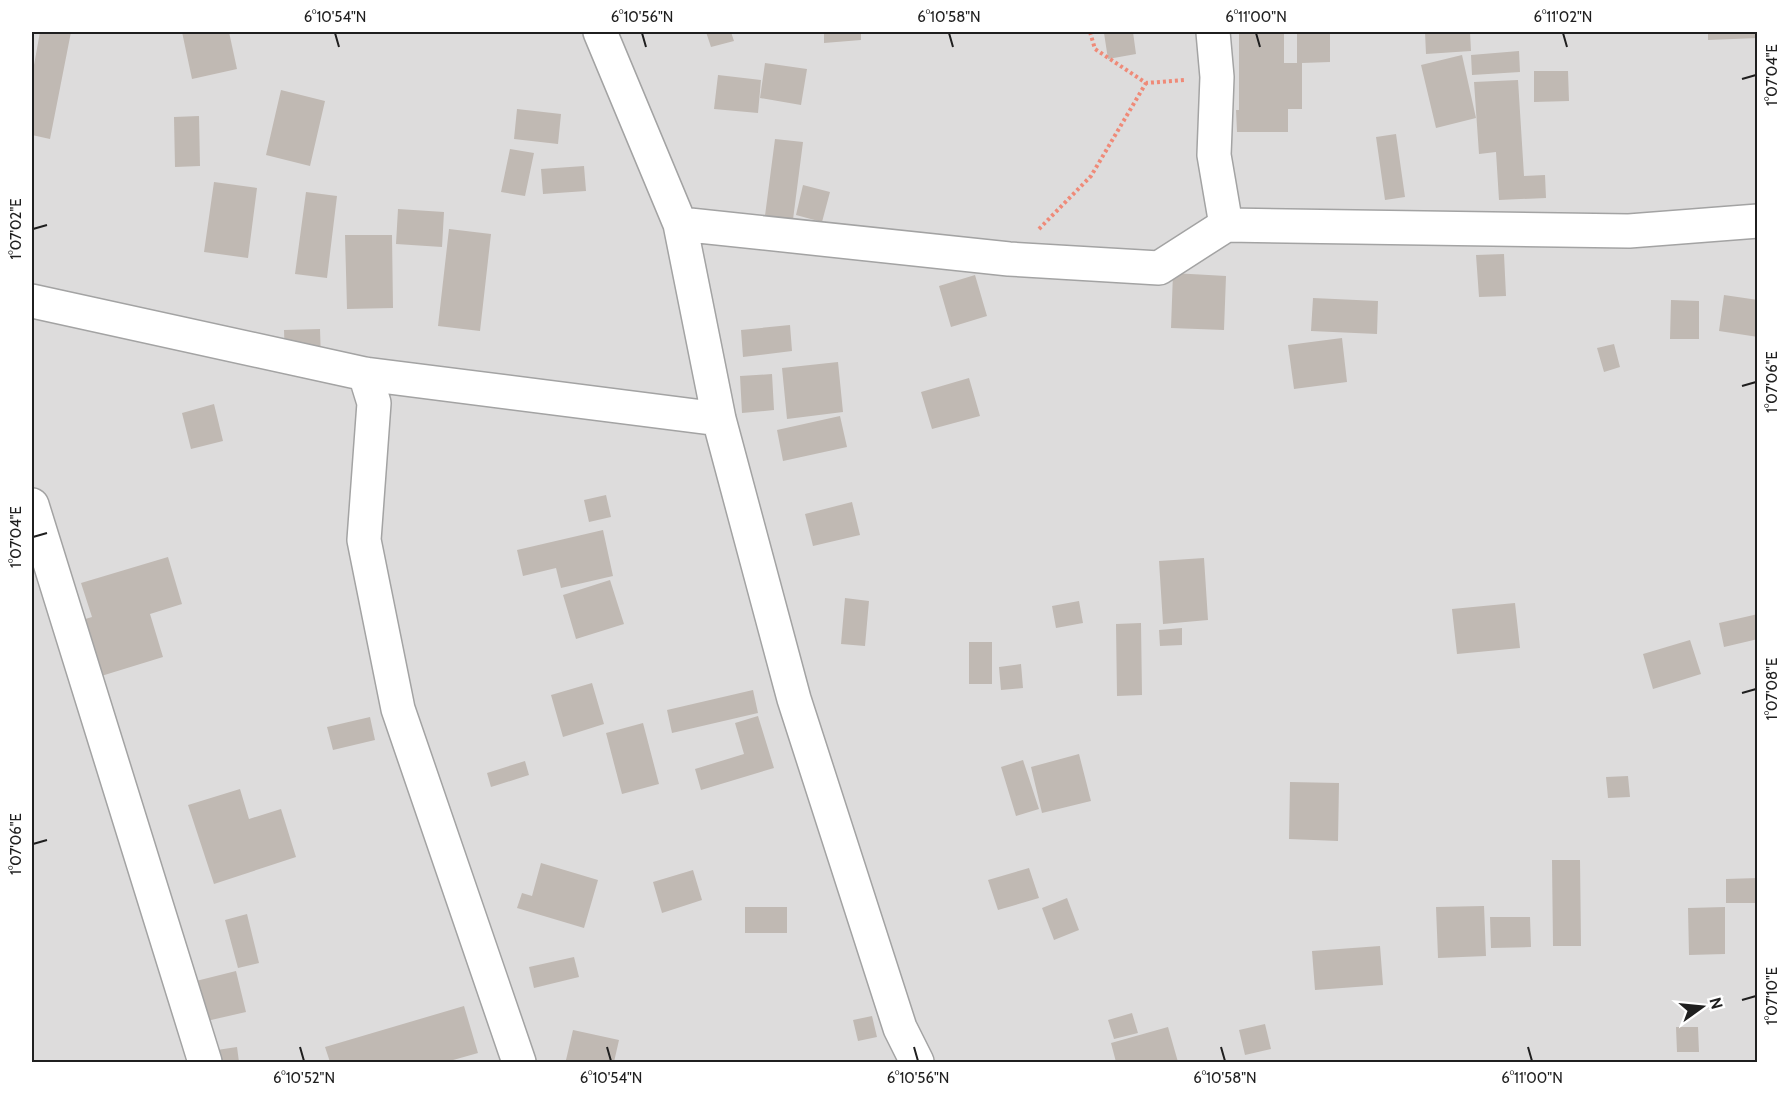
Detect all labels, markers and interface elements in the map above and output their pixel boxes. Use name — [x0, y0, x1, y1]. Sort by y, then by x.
text: 6°10'54"N — [304, 8, 366, 26]
text: 6°10'56"N — [611, 8, 673, 26]
text: 6°10'58"N — [917, 8, 981, 26]
text: 6°11'00"N — [1225, 8, 1287, 26]
text: 6°11'02"N — [1534, 8, 1592, 26]
text: 1°07'04"E — [1763, 44, 1781, 106]
text: 1°07'02"E — [7, 198, 25, 260]
text: 1°07'06"E — [1763, 351, 1781, 413]
text: 1°07'04"E — [7, 506, 25, 568]
text: 1°07'08"E — [1763, 658, 1781, 720]
text: 1°07'06"E — [7, 813, 25, 875]
text: 1°07'10"E — [1763, 967, 1781, 1025]
north arrow — [1672, 977, 1732, 1037]
text: N — [1705, 995, 1727, 1011]
text: 6°10'52"N — [273, 1069, 335, 1087]
text: 6°10'54"N — [580, 1069, 642, 1087]
text: 6°10'56"N — [887, 1069, 949, 1087]
text: 6°10'58"N — [1193, 1069, 1257, 1087]
text: 6°11'00"N — [1501, 1069, 1563, 1087]

